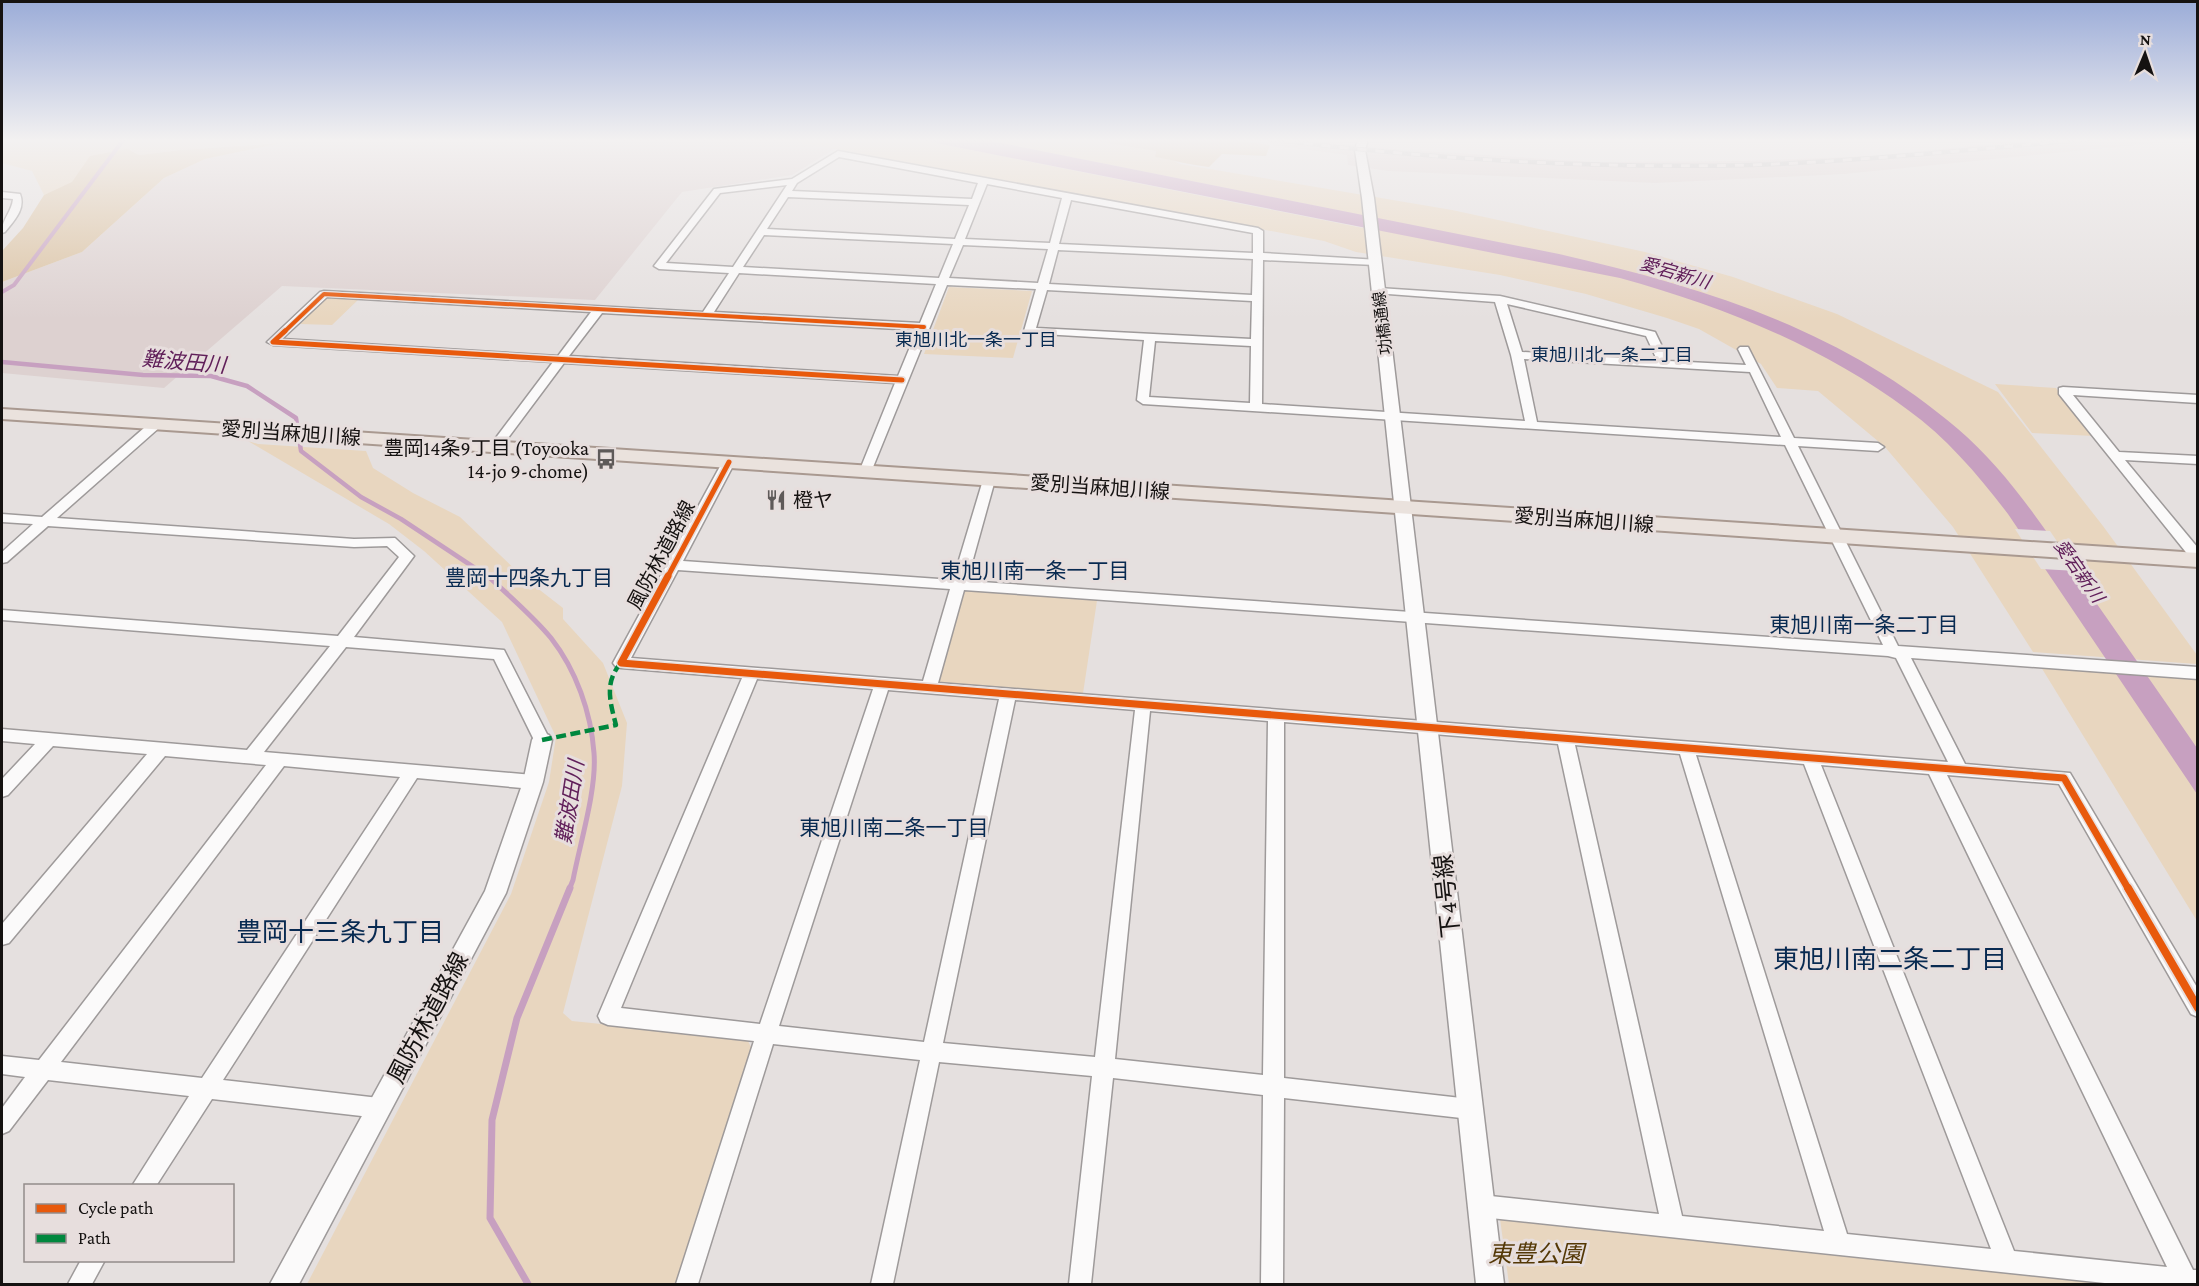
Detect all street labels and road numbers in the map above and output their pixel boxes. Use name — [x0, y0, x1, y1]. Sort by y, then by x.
street label: 功橋通線 — [1370, 290, 1395, 356]
street label: 愛別当麻旭川線 — [220, 417, 362, 449]
street label: 愛別当麻旭川線 — [1029, 471, 1171, 503]
street label: 風防林道路線 — [623, 497, 699, 613]
street label: 愛別当麻旭川線 — [1513, 504, 1655, 536]
street label: 下4号線 — [1429, 853, 1464, 939]
street label: 風防林道路線 — [382, 948, 473, 1088]

